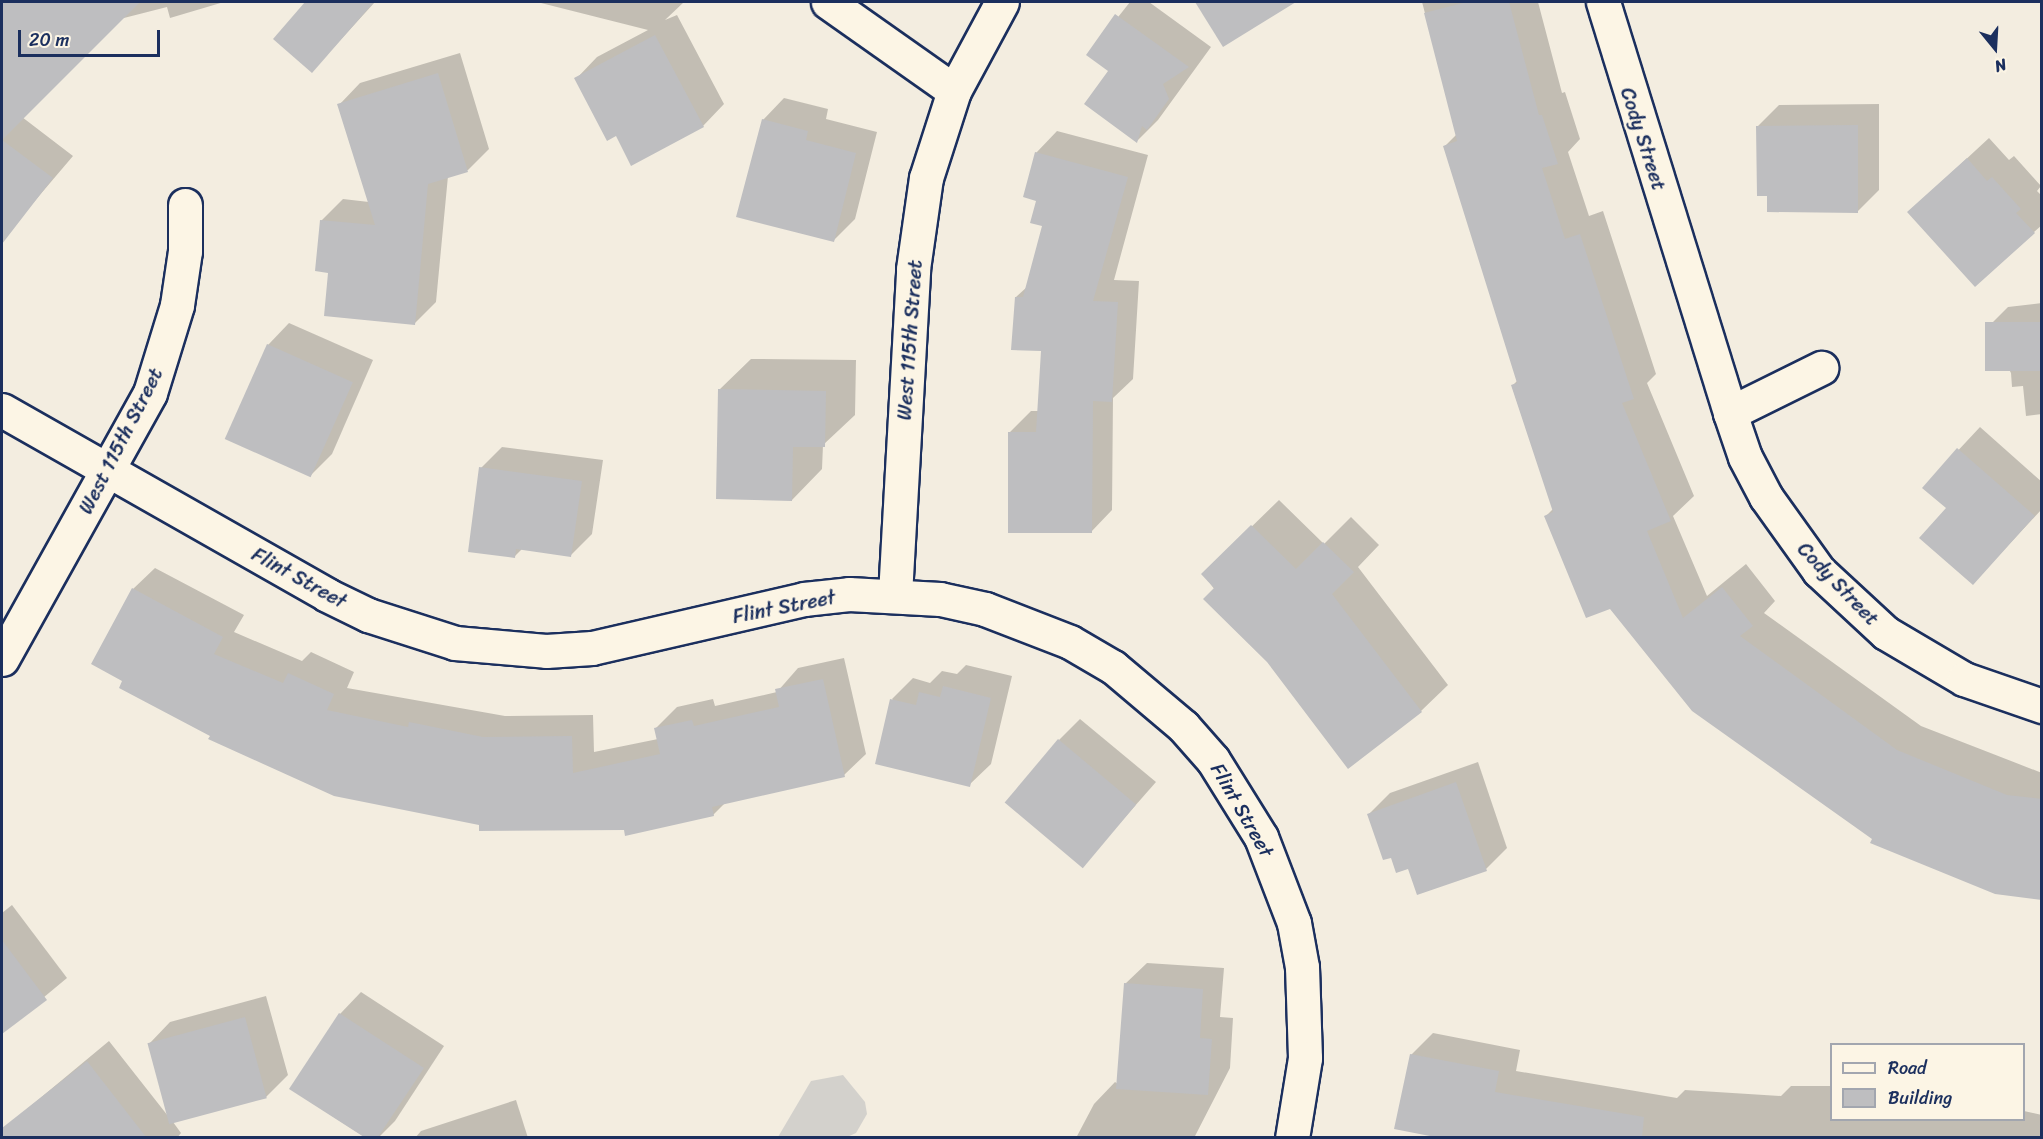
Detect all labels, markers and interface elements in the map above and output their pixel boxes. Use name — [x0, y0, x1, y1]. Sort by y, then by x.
scale bar — [21, 18, 164, 56]
north arrow — [1965, 18, 2025, 78]
text: 20 m — [29, 24, 69, 56]
text: N — [1991, 50, 2010, 81]
street label: Cody Street — [1615, 84, 1671, 194]
street label: West 115th Street — [892, 259, 928, 421]
street label: West 115th Street — [74, 364, 168, 518]
street label: Cody Street — [1792, 537, 1884, 631]
street label: Flint Street — [248, 542, 350, 614]
street label: Flint Street — [731, 585, 837, 629]
street label: Flint Street — [1206, 759, 1278, 861]
legend — [1830, 1043, 2025, 1121]
text: Road — [1888, 1052, 1927, 1084]
text: Building — [1888, 1082, 1952, 1114]

